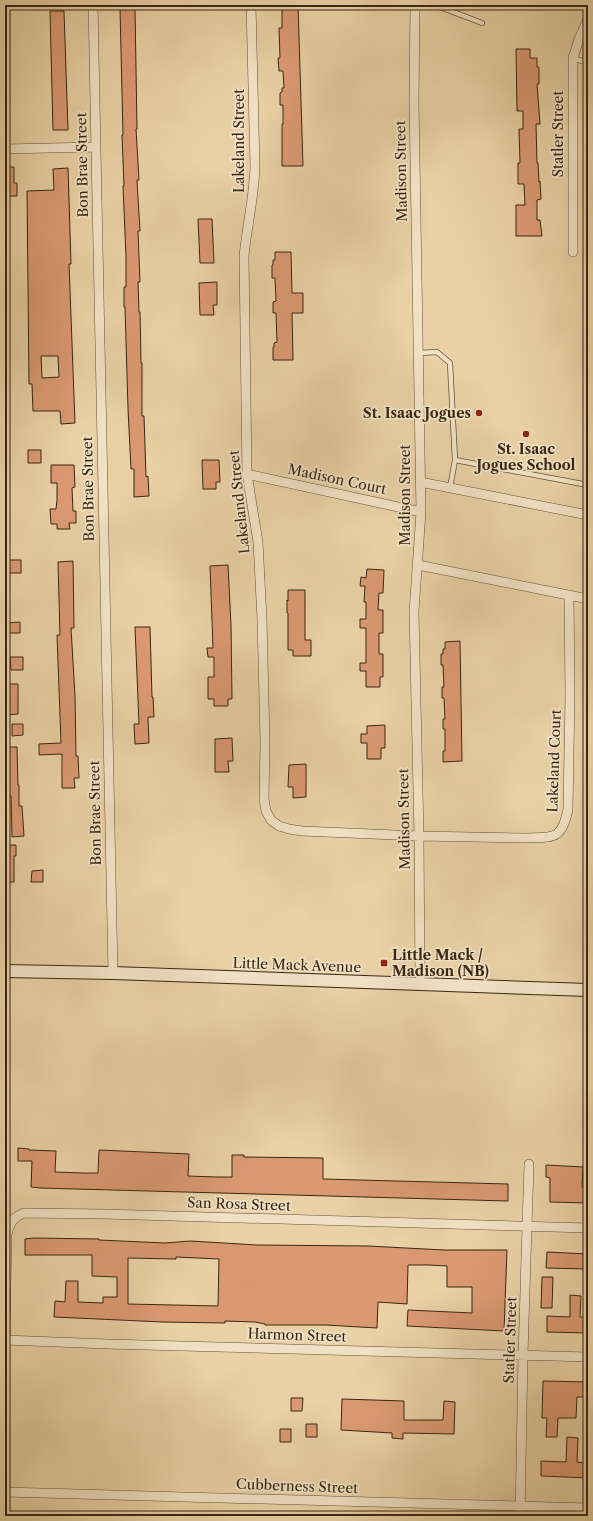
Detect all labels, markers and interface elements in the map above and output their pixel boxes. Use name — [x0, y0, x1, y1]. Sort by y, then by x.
street label: Lakeland Street — [230, 89, 248, 193]
street label: Statler Street — [549, 91, 567, 177]
street label: Bon Brae Street — [72, 112, 92, 218]
street label: Madison Street — [391, 120, 411, 222]
place label: St. Isaac Jogues — [363, 404, 471, 422]
marker: St. Isaac Jogues — [474, 408, 484, 418]
marker: St. Isaac Jogues School — [521, 429, 531, 439]
street label: Bon Brae Street — [78, 436, 98, 542]
place label: St. Isaac Jogues School — [473, 440, 576, 474]
street label: Madison Street — [396, 444, 414, 546]
street label: Lakeland Street — [225, 449, 253, 555]
street label: Madison Court — [286, 460, 388, 498]
street label: Lakeland Court — [543, 709, 565, 813]
street label: Bon Brae Street — [85, 760, 105, 866]
street label: Madison Street — [394, 768, 414, 870]
place label: Little Mack / Madison (NB) — [392, 946, 489, 980]
street label: Little Mack Avenue — [232, 954, 362, 976]
marker: Little Mack / Madison (NB) — [379, 958, 389, 968]
street label: San Rosa Street — [187, 1193, 291, 1215]
street label: Statler Street — [499, 1296, 521, 1384]
street label: Harmon Street — [247, 1324, 347, 1346]
street label: Cubberness Street — [236, 1475, 358, 1497]

